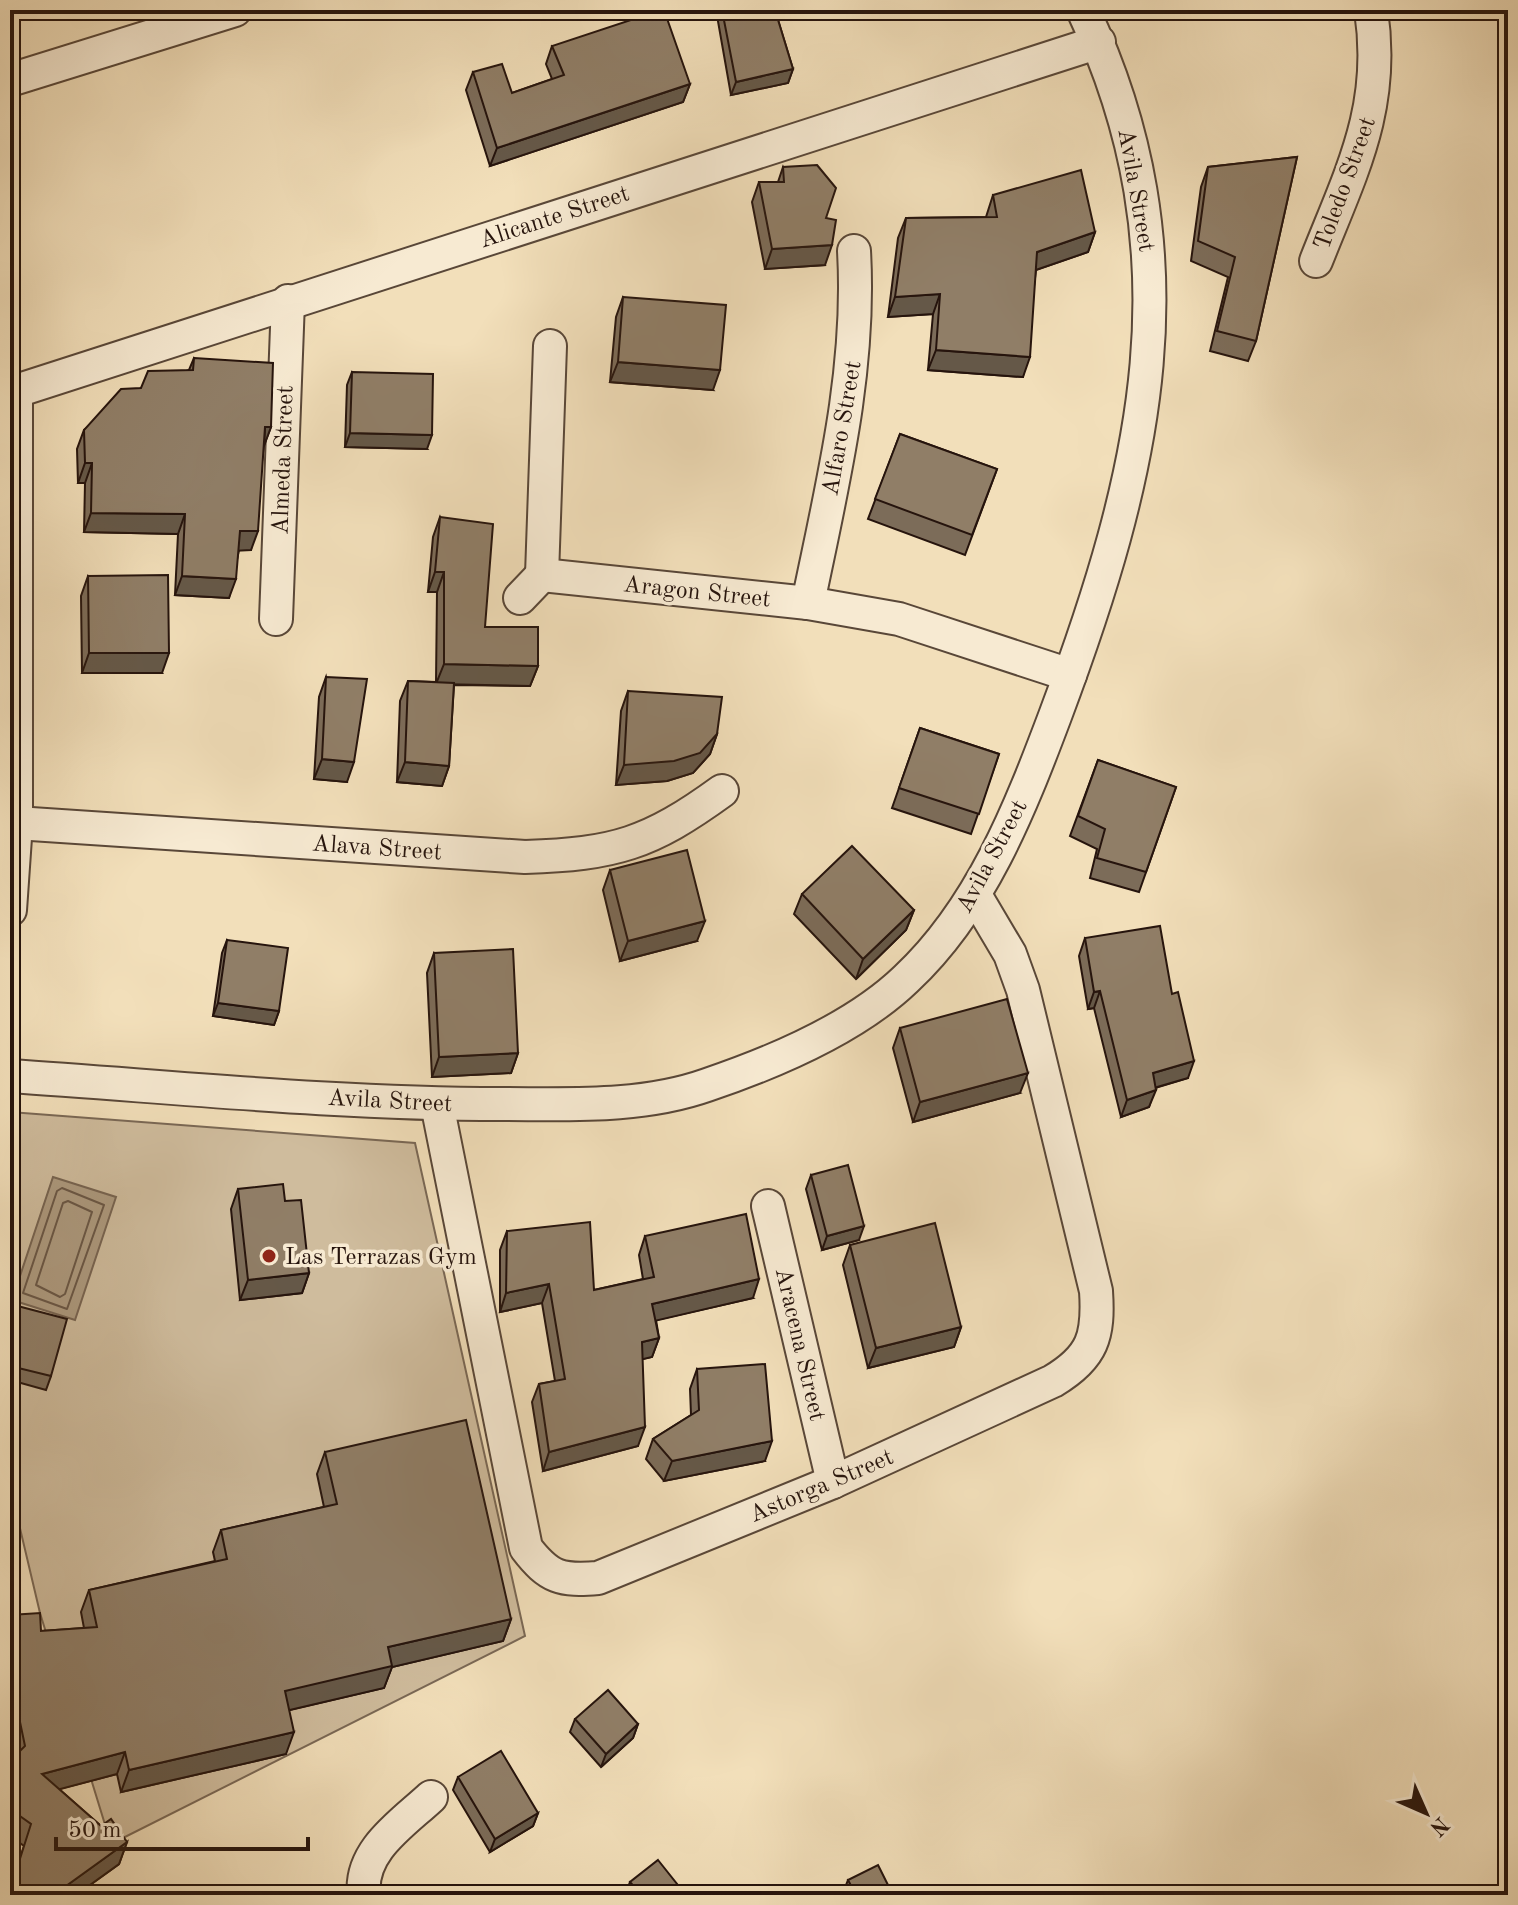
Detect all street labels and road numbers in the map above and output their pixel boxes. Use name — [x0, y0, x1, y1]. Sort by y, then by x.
street label: Toledo Street — [1311, 114, 1381, 253]
street label: Avila Street — [1112, 127, 1158, 254]
street label: Alicante Street — [477, 182, 633, 253]
street label: Alfaro Street — [819, 359, 867, 498]
street label: Almeda Street — [269, 385, 299, 535]
street label: Aragon Street — [622, 573, 772, 613]
street label: Avila Street — [953, 796, 1033, 918]
street label: Alava Street — [311, 832, 443, 866]
street label: Avila Street — [327, 1087, 453, 1117]
street label: Aracena Street — [770, 1265, 828, 1423]
street label: Astorga Street — [746, 1446, 897, 1528]

